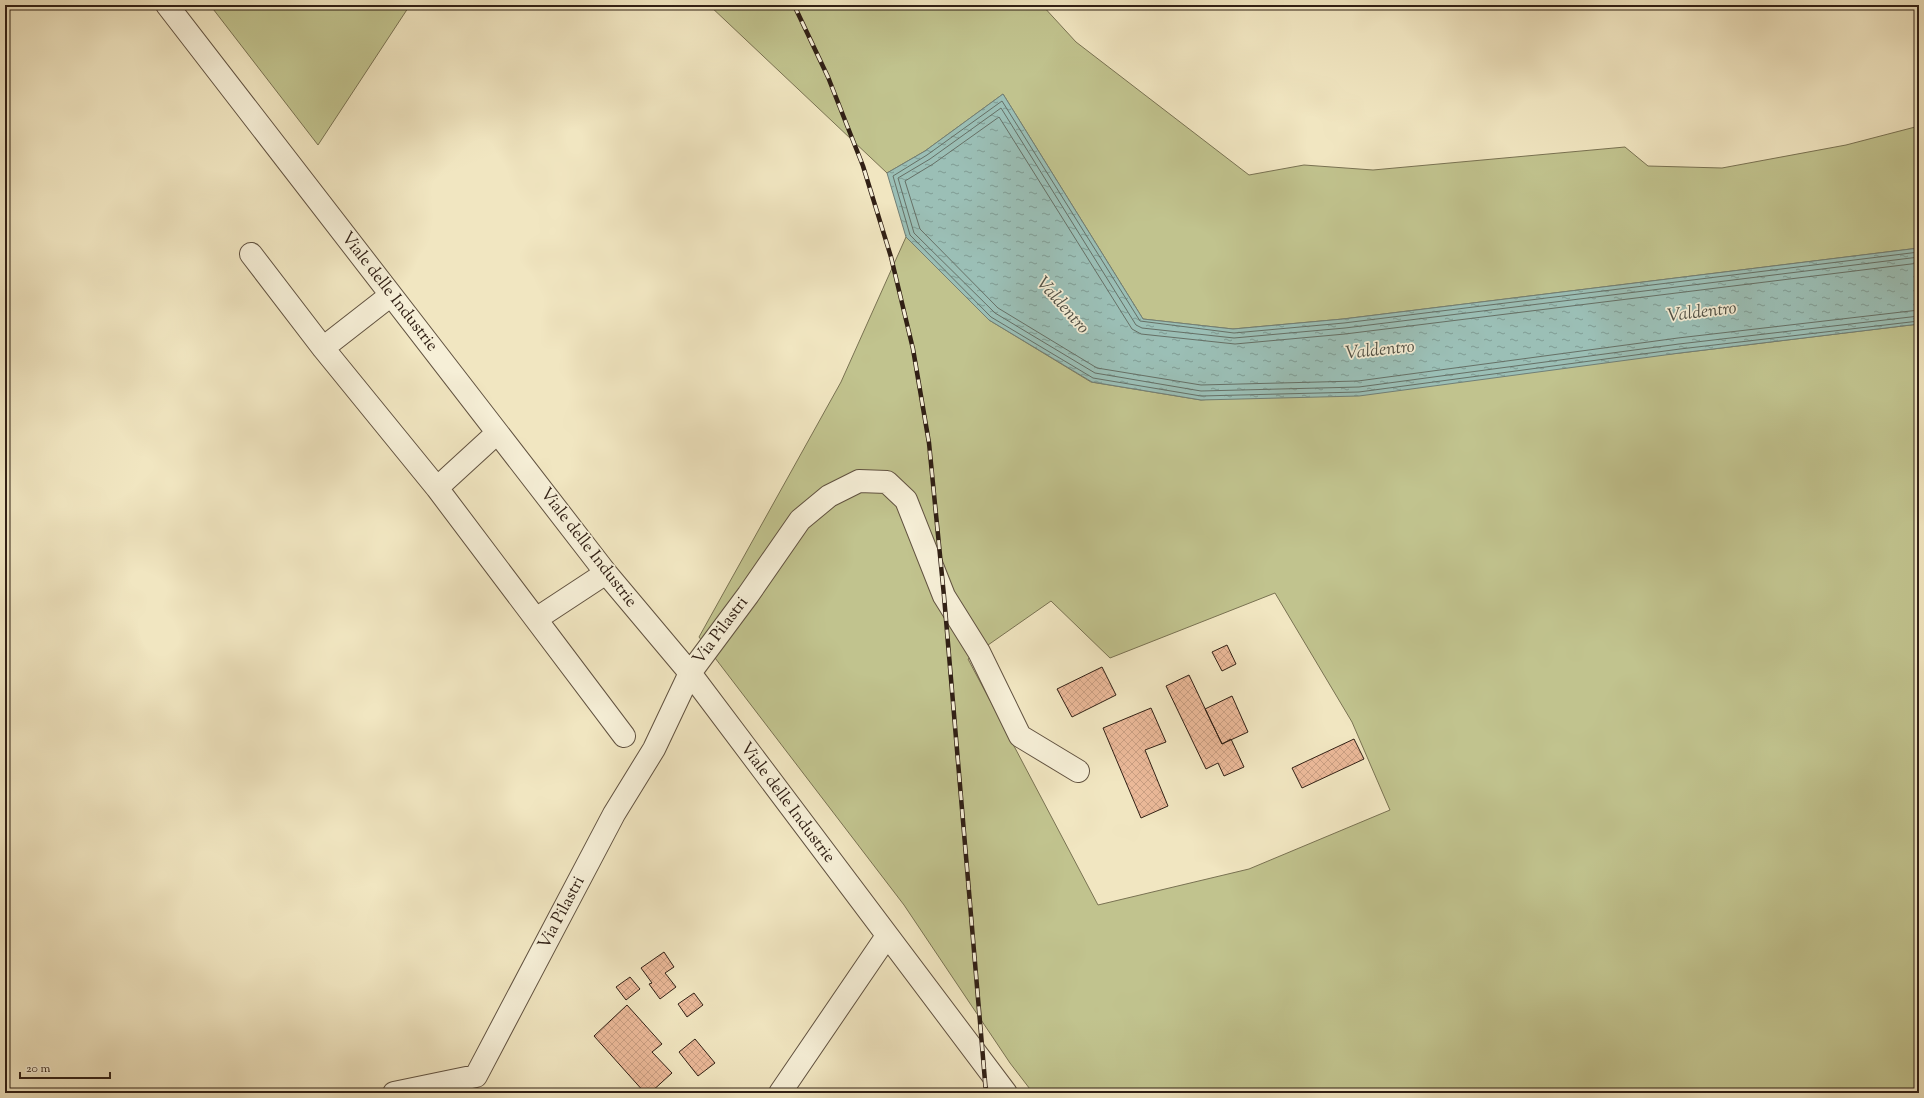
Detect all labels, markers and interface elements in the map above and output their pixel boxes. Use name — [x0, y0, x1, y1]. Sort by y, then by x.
street label: Viale delle Industrie — [335, 227, 443, 357]
water label: Valdentro — [1029, 272, 1095, 340]
water label: Valdentro — [1666, 296, 1738, 330]
water label: Valdentro — [1344, 334, 1416, 368]
street label: Viale delle Industrie — [534, 483, 642, 613]
street label: Via Pilastri — [688, 592, 755, 670]
street label: Viale delle Industrie — [734, 738, 841, 869]
street label: Via Pilastri — [533, 872, 591, 954]
scale bar — [20, 1054, 110, 1080]
text: 20 m — [26, 1060, 51, 1078]

